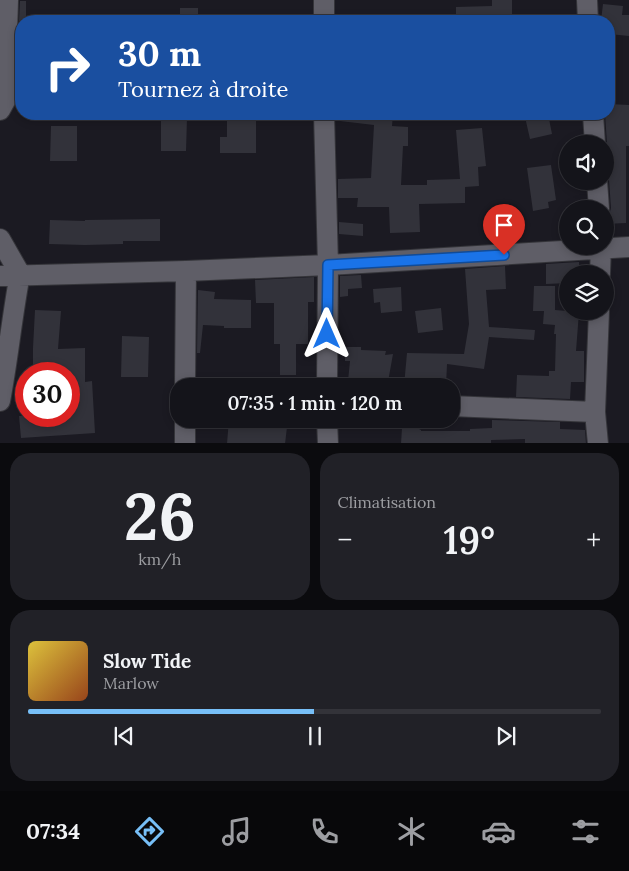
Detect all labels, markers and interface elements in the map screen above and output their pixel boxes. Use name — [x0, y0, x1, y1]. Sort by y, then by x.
text: 30 m — [118, 31, 201, 76]
icon: right — [35, 35, 100, 100]
text: Tournez à droite — [118, 75, 288, 103]
map controls — [559, 135, 614, 320]
button: sound — [559, 135, 614, 190]
button: search — [559, 200, 614, 255]
pin — [483, 204, 525, 255]
icon: arrive — [490, 211, 518, 239]
button: layers — [559, 265, 614, 320]
position arrow — [300, 307, 352, 359]
speed limit sign: 30 — [15, 362, 80, 427]
text: 07:35 · 1 min · 120 m — [228, 391, 402, 415]
text: 26 — [124, 475, 196, 558]
text: Climatisation — [338, 492, 436, 512]
text: 19° — [443, 516, 495, 564]
text: − — [338, 522, 352, 558]
text: + — [586, 522, 601, 558]
text: km/h — [138, 549, 181, 569]
text: Slow Tide — [103, 649, 191, 673]
text: Marlow — [103, 673, 159, 693]
icon: previous — [110, 722, 138, 750]
icon: pause — [301, 722, 329, 750]
icon: next — [492, 722, 520, 750]
icon: directions — [132, 814, 167, 849]
icon: music — [219, 814, 254, 849]
icon: phone — [307, 814, 342, 849]
icon: climate — [394, 814, 429, 849]
icon: car — [481, 814, 516, 849]
icon: filters — [568, 814, 603, 849]
text: 07:34 — [26, 817, 80, 845]

